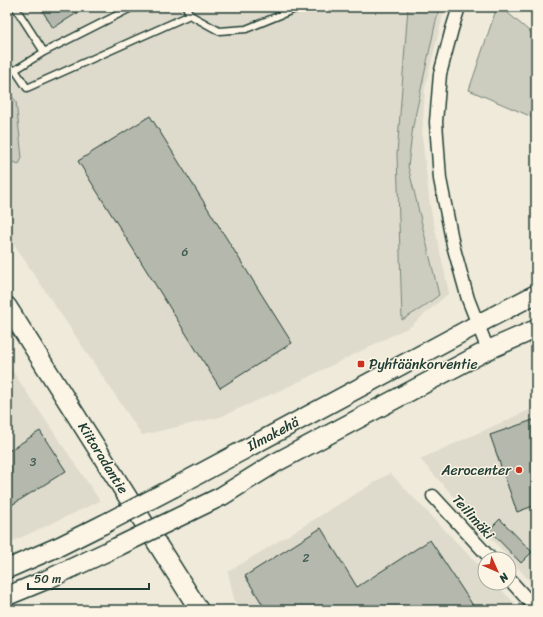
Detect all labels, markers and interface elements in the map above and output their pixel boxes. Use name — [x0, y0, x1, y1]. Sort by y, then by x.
house number: 6 — [182, 241, 189, 263]
place label: Pyhtäänkorventie — [369, 352, 478, 377]
marker: Pyhtäänkorventie — [356, 359, 366, 369]
street label: Ilmakehä — [241, 409, 305, 459]
street label: Kiitoradantie — [71, 417, 135, 499]
house number: 3 — [30, 451, 37, 473]
place label: Aerocenter — [440, 458, 512, 483]
marker: Aerocenter — [514, 465, 524, 475]
street label: Teilimäki — [445, 488, 501, 546]
house number: 2 — [303, 547, 310, 569]
north arrow — [477, 551, 517, 591]
scale bar — [28, 565, 149, 591]
text: 50 m — [34, 568, 61, 590]
text: N — [494, 568, 514, 587]

